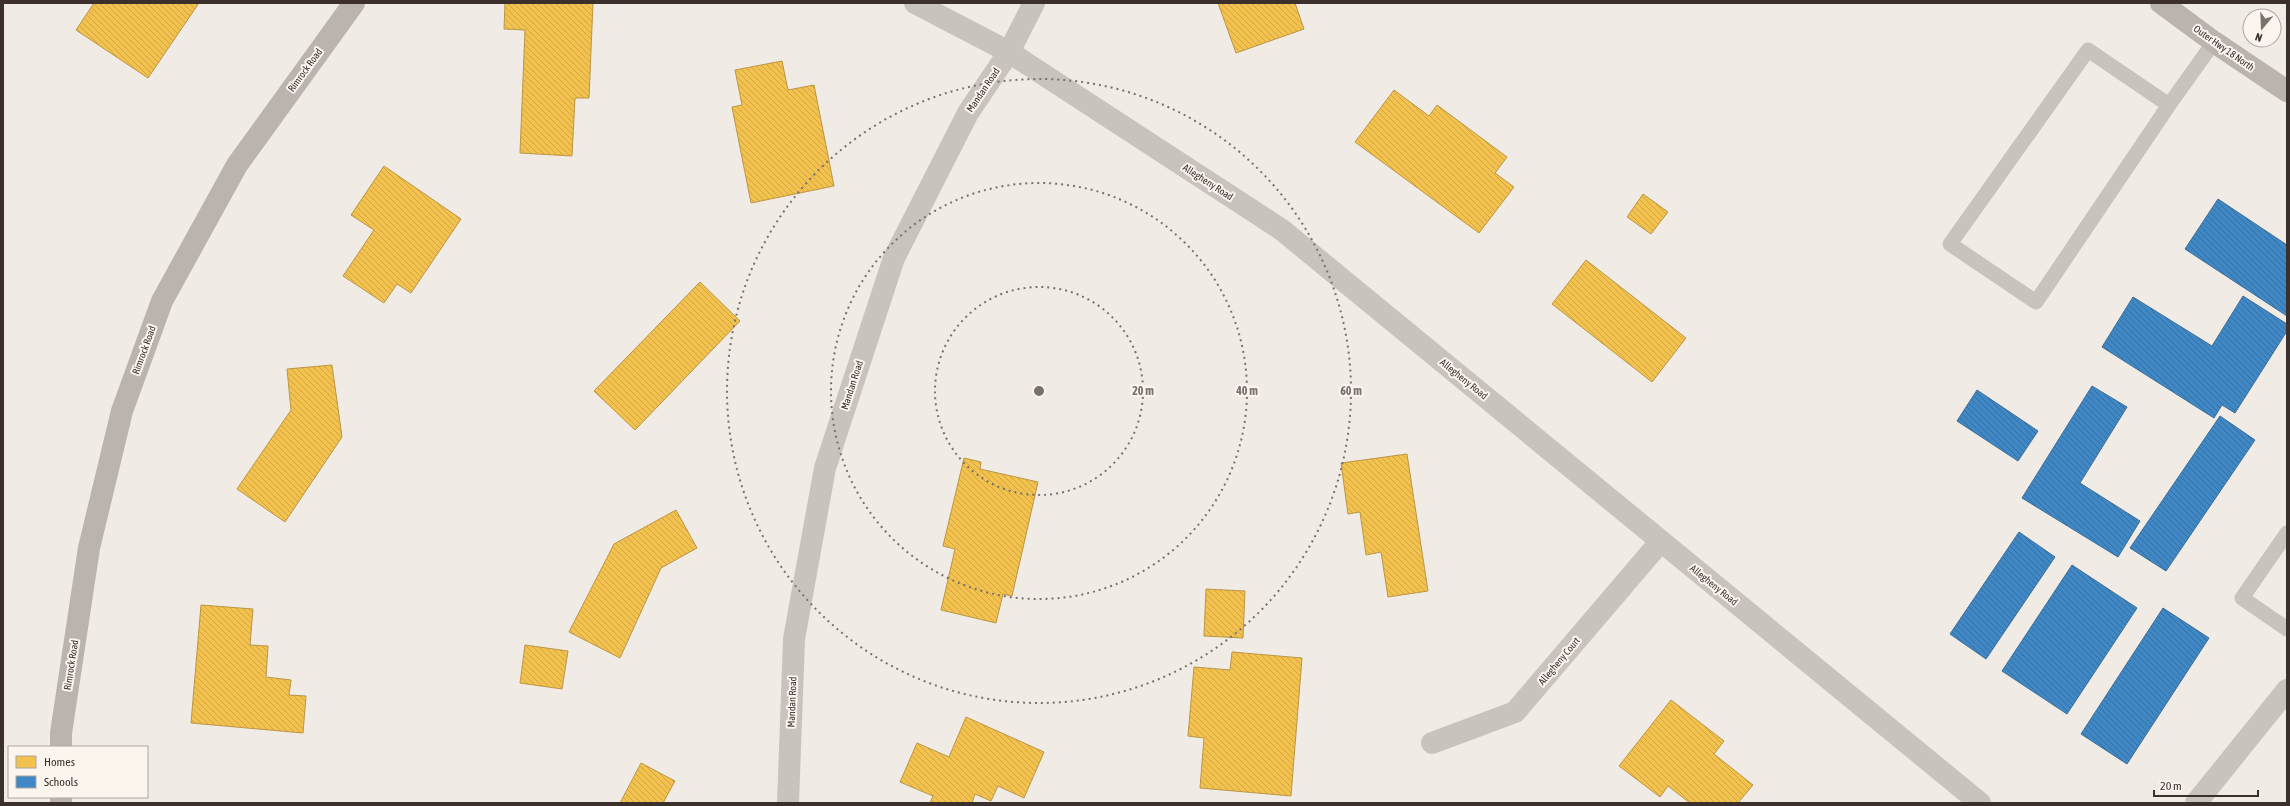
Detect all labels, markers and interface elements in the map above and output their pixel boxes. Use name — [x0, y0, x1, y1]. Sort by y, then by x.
north arrow — [2242, 8, 2282, 48]
street label: Outer Hwy 18 North — [2192, 23, 2257, 73]
text: N — [2254, 31, 2264, 44]
street label: Rimrock Road — [286, 46, 325, 94]
street label: Mandan Road — [964, 66, 1002, 114]
street label: Allegheny Road — [1181, 162, 1235, 202]
street label: Rimrock Road — [130, 324, 158, 376]
street label: Allegheny Road — [1438, 357, 1490, 402]
street label: Mandan Road — [839, 359, 865, 411]
centre of rings — [1032, 384, 1046, 398]
text: 20 m — [1132, 384, 1154, 398]
text: 40 m — [1235, 384, 1258, 398]
text: 60 m — [1340, 384, 1362, 398]
street label: Allegheny Road — [1688, 563, 1740, 608]
street label: Allegheny Court — [1536, 635, 1582, 687]
street label: Rimrock Road — [62, 639, 80, 691]
street label: Mandan Road — [786, 676, 798, 728]
legend — [8, 746, 148, 798]
text: Homes — [44, 755, 75, 769]
scale bar — [2154, 772, 2258, 798]
text: Schools — [44, 775, 78, 789]
text: 20 m — [2160, 779, 2182, 793]

